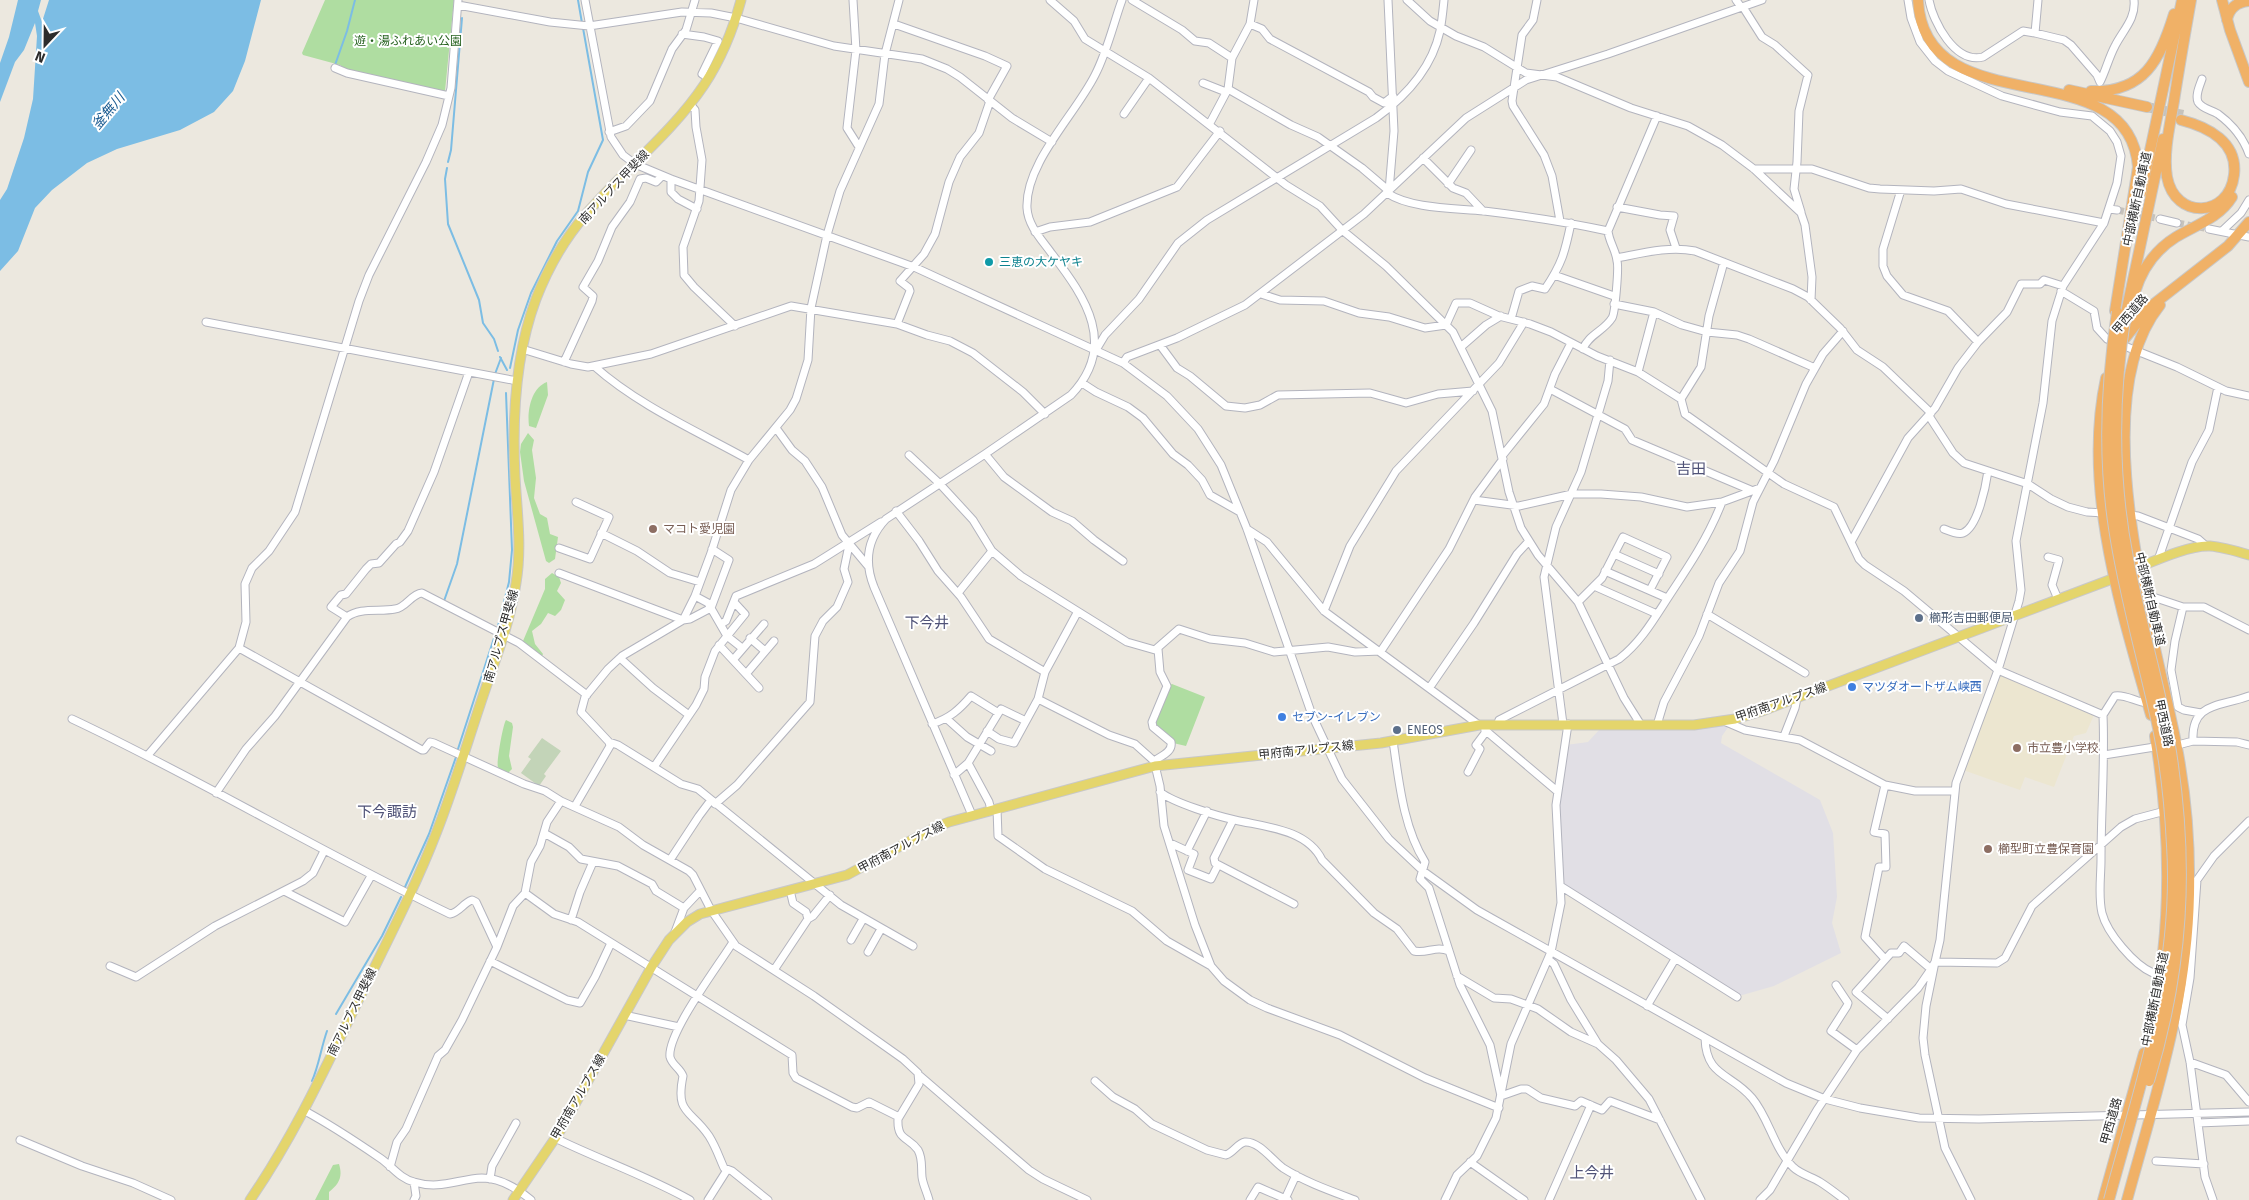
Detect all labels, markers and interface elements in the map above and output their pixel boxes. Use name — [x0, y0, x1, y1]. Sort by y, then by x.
north arrow — [20, 20, 70, 70]
park label: 遊・湯ふれあい公園 — [354, 34, 462, 48]
text: N — [33, 47, 48, 66]
water label: 釜無川 — [88, 88, 130, 133]
street label: 南アルプス甲斐線 — [576, 147, 652, 227]
street label: 中部横断自動車道 — [2120, 151, 2154, 247]
place label: 三恵の大ケヤキ — [999, 255, 1083, 269]
marker: 三恵の大ケヤキ — [983, 256, 995, 268]
street label: 甲西道路 — [2109, 291, 2151, 337]
district label: 吉田 — [1676, 460, 1706, 478]
place label: マコト愛児園 — [663, 522, 735, 536]
marker: マコト愛児園 — [647, 523, 659, 535]
street label: 中部横断自動車道 — [2132, 551, 2168, 647]
street label: 南アルプス甲斐線 — [481, 588, 521, 684]
place label: 櫛形吉田郵便局 — [1929, 611, 2013, 625]
marker: 櫛形吉田郵便局 — [1913, 612, 1925, 624]
district label: 下今井 — [904, 614, 950, 632]
street label: 甲府南アルプス線 — [1733, 680, 1829, 724]
place label: マツダオートザム峡西 — [1862, 680, 1982, 694]
marker: マツダオートザム峡西 — [1846, 681, 1858, 693]
street label: 甲西道路 — [2152, 698, 2176, 748]
place label: セブン-イレブン — [1292, 710, 1381, 724]
marker: セブン-イレブン — [1276, 711, 1288, 723]
place label: ENEOS — [1407, 723, 1443, 737]
marker: ENEOS — [1391, 724, 1403, 736]
street label: 甲府南アルプス線 — [1258, 738, 1354, 762]
place label: 市立豊小学校 — [2027, 741, 2099, 755]
marker: 市立豊小学校 — [2011, 742, 2023, 754]
district label: 下今諏訪 — [357, 803, 417, 821]
street label: 甲府南アルプス線 — [855, 818, 947, 876]
place label: 櫛型町立豊保育園 — [1998, 842, 2094, 856]
marker: 櫛型町立豊保育園 — [1982, 843, 1994, 855]
street label: 中部横断自動車道 — [2139, 951, 2171, 1047]
street label: 南アルプス甲斐線 — [325, 966, 379, 1058]
street label: 甲府南アルプス線 — [548, 1052, 608, 1142]
street label: 甲西道路 — [2098, 1096, 2124, 1146]
district label: 上今井 — [1569, 1164, 1615, 1182]

